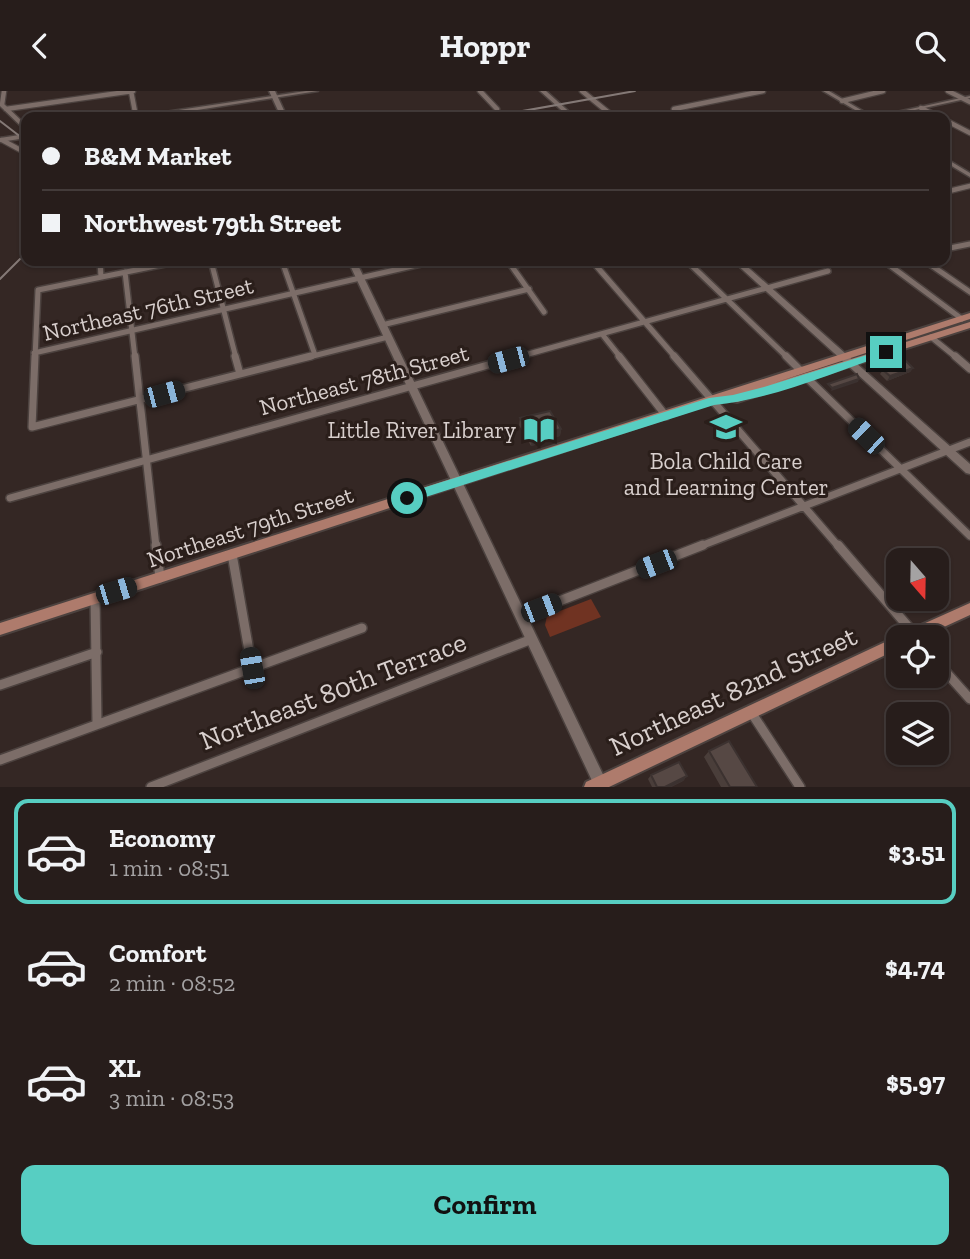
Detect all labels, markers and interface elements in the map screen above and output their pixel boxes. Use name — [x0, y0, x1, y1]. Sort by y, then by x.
icon: back — [21, 27, 59, 65]
text: Hoppr — [439, 27, 531, 65]
icon: search — [911, 27, 949, 65]
text: B&M Market — [84, 140, 231, 172]
text: Northwest 79th Street — [84, 207, 341, 239]
street label: Northeast 76th Street — [40, 271, 256, 347]
route end — [870, 336, 902, 368]
street label: Northeast 78th Street — [256, 338, 472, 421]
car — [485, 344, 532, 376]
car — [141, 378, 188, 410]
school or university icon: Bola Child Care and Learning Center — [709, 410, 743, 444]
library icon: Little River Library — [522, 413, 556, 447]
car — [844, 414, 889, 458]
place label: Little River Library — [327, 416, 516, 444]
place label: Bola Child Care and Learning Center — [624, 447, 828, 501]
street label: Northeast 79th Street — [143, 480, 357, 574]
route start — [391, 482, 423, 514]
car — [633, 547, 680, 581]
north arrow — [886, 548, 948, 611]
map controls — [886, 548, 949, 765]
car — [93, 575, 140, 607]
car — [518, 591, 565, 625]
street label: Northeast 82nd Street — [604, 619, 862, 763]
street label: Northeast 80th Terrace — [195, 625, 471, 757]
button: locate — [886, 625, 949, 688]
car — [239, 645, 266, 691]
button: layers — [886, 702, 949, 765]
icon: car — [25, 820, 88, 883]
text: Economy — [109, 822, 215, 854]
text: $3.51 — [888, 836, 945, 868]
text: 1 min · 08:51 — [109, 854, 229, 882]
icon: car — [25, 935, 88, 998]
text: Comfort — [109, 937, 206, 969]
text: $4.74 — [885, 951, 945, 983]
text: 2 min · 08:52 — [109, 969, 235, 997]
icon: car — [25, 1050, 88, 1113]
text: XL — [109, 1052, 141, 1084]
text: $5.97 — [886, 1066, 945, 1098]
text: 3 min · 08:53 — [109, 1084, 234, 1112]
button: Confirm — [21, 1165, 949, 1245]

